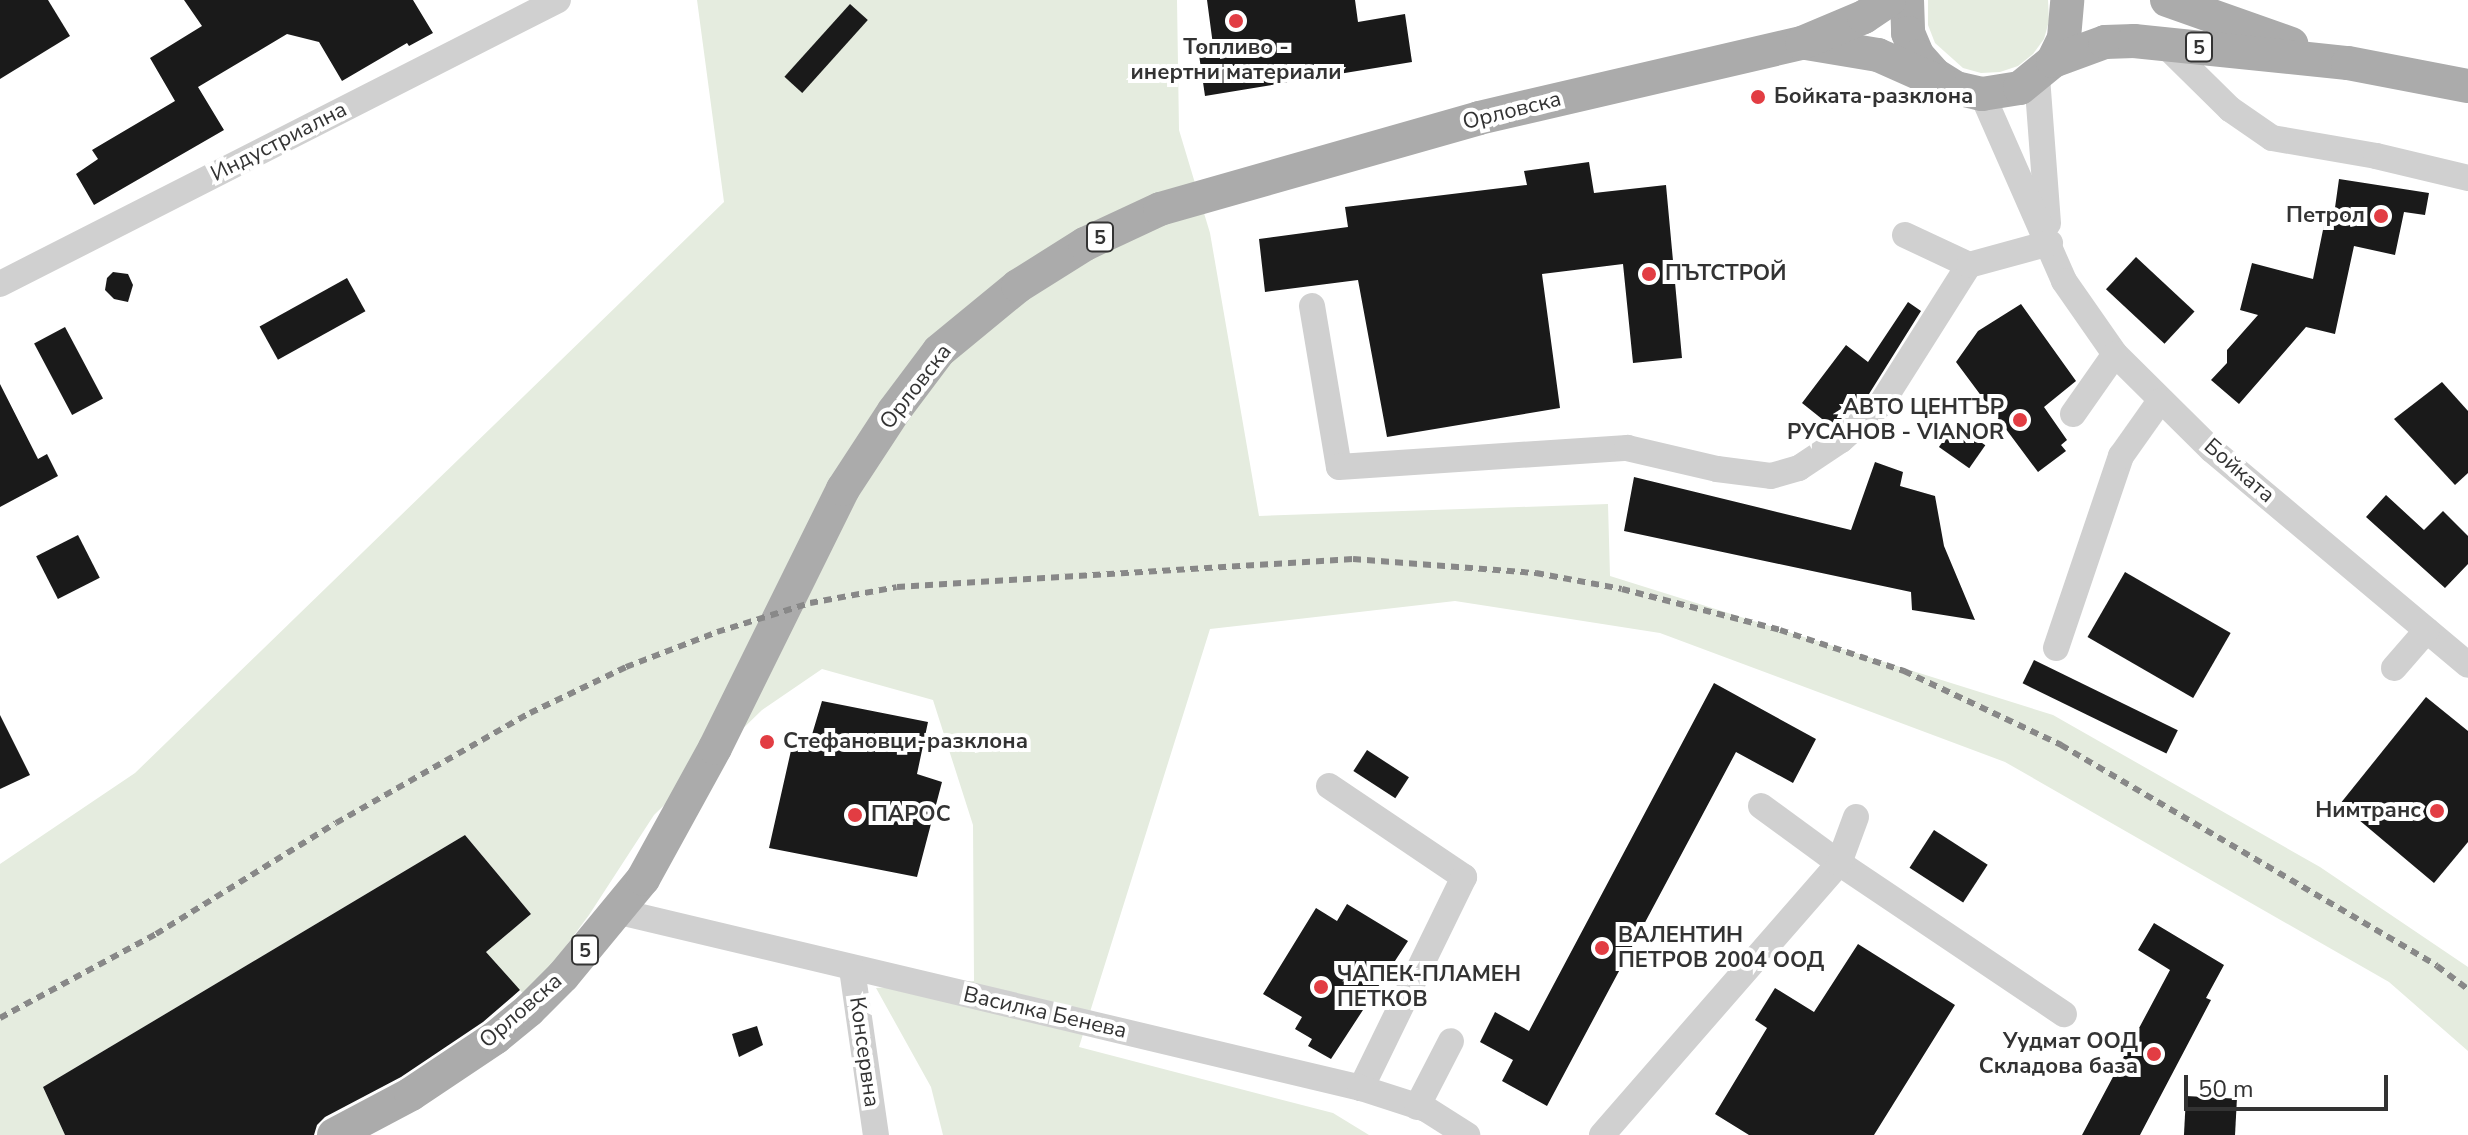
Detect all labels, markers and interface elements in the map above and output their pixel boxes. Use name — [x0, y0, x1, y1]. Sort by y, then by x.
marker: Топливо - инертни материали — [1227, 12, 1245, 30]
road number: 5 — [2185, 31, 2213, 63]
place label: Топливо - инертни материали — [1131, 34, 1341, 86]
place label: Бойката-разклона — [1774, 84, 1973, 110]
street label: Орловска — [1460, 86, 1564, 136]
marker: Бойката-разклона — [1749, 88, 1767, 106]
street label: Индустриална — [207, 96, 351, 188]
place label: Петрол — [2286, 203, 2365, 229]
marker: Петрол — [2372, 207, 2390, 225]
road number: 5 — [1086, 221, 1114, 253]
place label: ПЪТСТРОЙ — [1665, 261, 1787, 287]
marker: ПЪТСТРОЙ — [1640, 265, 1658, 283]
street label: Орловска — [875, 339, 957, 435]
place label: АВТО ЦЕНТЪР РУСАНОВ - VIANOR — [1787, 394, 2004, 446]
marker: АВТО ЦЕНТЪР РУСАНОВ - VIANOR — [2011, 411, 2029, 429]
street label: Бойката — [2198, 433, 2280, 509]
place label: Стефановци-разклона — [783, 729, 1028, 755]
marker: Стефановци-разклона — [758, 733, 776, 751]
place label: Нимтранс — [2315, 798, 2421, 824]
place label: ПАРОС — [871, 802, 951, 828]
marker: Нимтранс — [2428, 802, 2446, 820]
marker: ПАРОС — [846, 806, 864, 824]
place label: ВАЛЕНТИН ПЕТРОВ 2004 ООД — [1618, 922, 1824, 974]
road number: 5 — [571, 934, 599, 966]
marker: ВАЛЕНТИН ПЕТРОВ 2004 ООД — [1593, 939, 1611, 957]
place label: ЧАПЕК-ПЛАМЕН ПЕТКОВ — [1337, 961, 1521, 1012]
street label: Орловска — [474, 968, 568, 1054]
marker: ЧАПЕК-ПЛАМЕН ПЕТКОВ — [1312, 978, 1330, 996]
street label: Василка Бенева — [961, 981, 1129, 1045]
street label: Консервна — [843, 995, 885, 1109]
place label: Уудмат ООД Складова база — [1979, 1028, 2138, 1080]
marker: Уудмат ООД Складова база — [2145, 1045, 2163, 1063]
scale bar — [2188, 1059, 2392, 1109]
text: 50 m — [2198, 1073, 2254, 1105]

